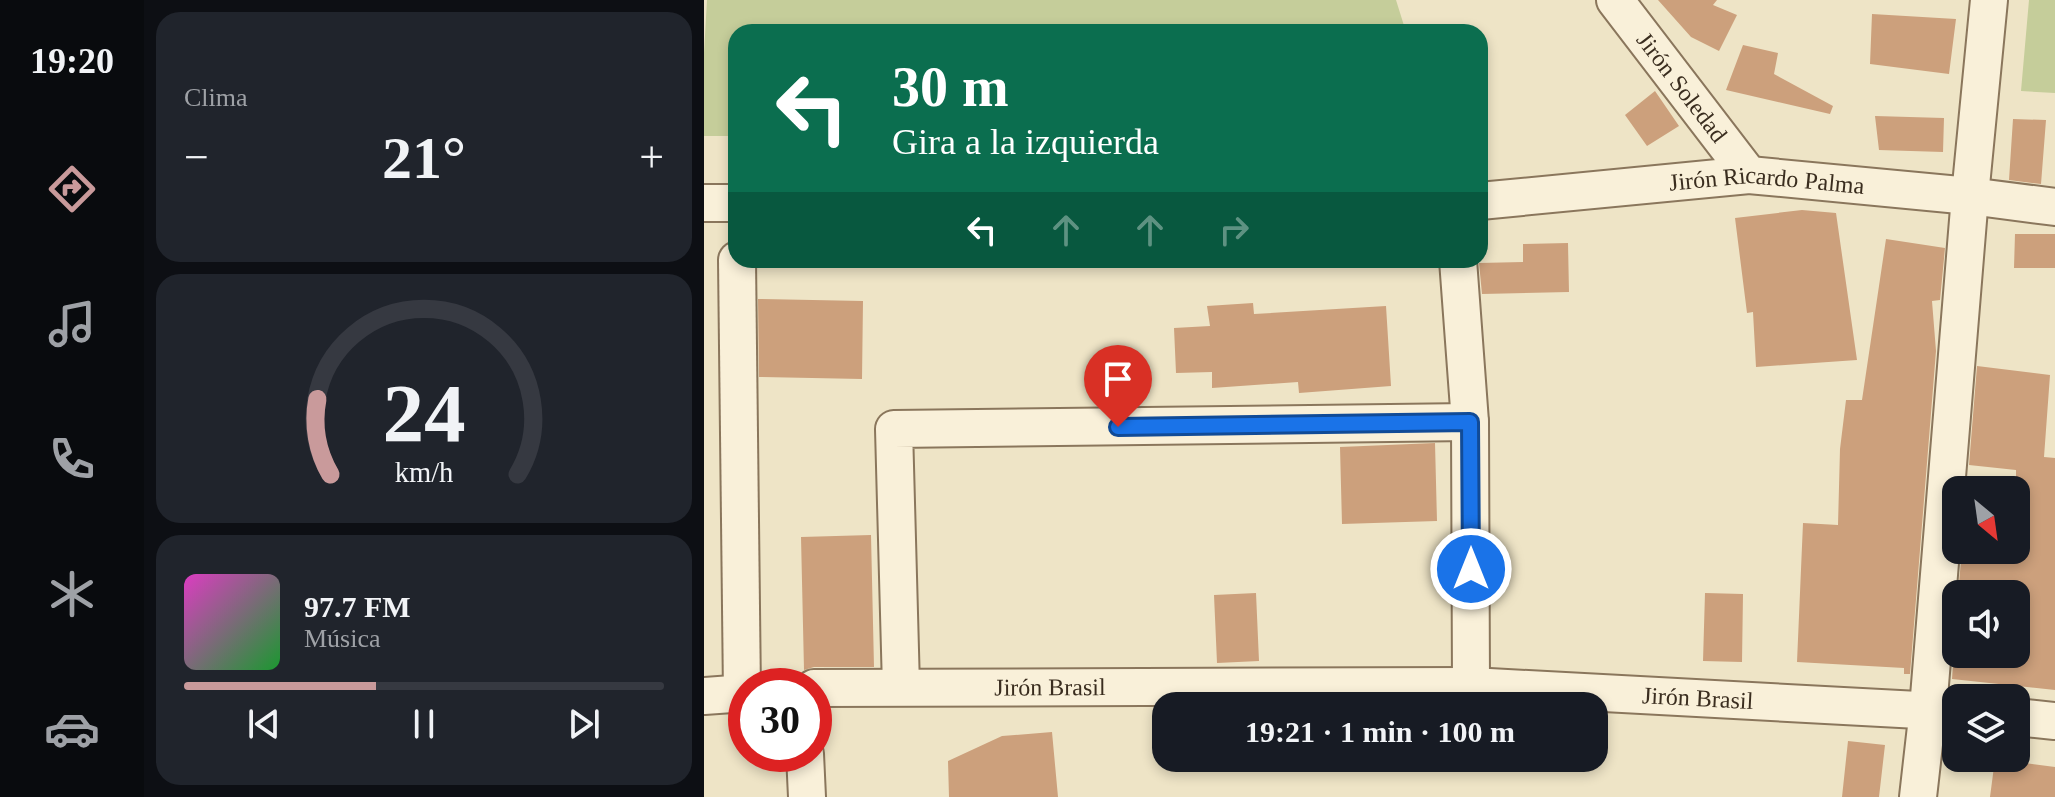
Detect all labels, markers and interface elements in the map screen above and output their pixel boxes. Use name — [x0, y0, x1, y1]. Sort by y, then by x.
street label: Jirón Soledad — [1632, 27, 1732, 147]
text: 19:20 — [30, 41, 114, 81]
icon: left — [760, 56, 864, 160]
text: 30 m — [892, 56, 1009, 118]
text: Clima — [184, 83, 248, 112]
text: Gira a la izquierda — [892, 122, 1159, 162]
text: 21° — [382, 125, 466, 191]
text: − — [184, 133, 209, 182]
text: + — [639, 133, 664, 182]
icon: directions — [44, 161, 100, 217]
street label: Jirón Ricardo Palma — [1668, 162, 1866, 199]
icon: left — [960, 208, 1004, 252]
icon: ahead — [1044, 208, 1088, 252]
icon: ahead — [1128, 208, 1172, 252]
icon: right — [1212, 208, 1256, 252]
icon: music — [44, 296, 100, 352]
pin — [1084, 345, 1152, 427]
icon: arrive — [1096, 357, 1140, 401]
text: 24 — [382, 366, 466, 458]
icon: phone — [44, 431, 100, 487]
text: km/h — [395, 457, 453, 488]
north arrow — [1942, 476, 2030, 564]
map controls — [1942, 476, 2030, 772]
position arrow — [1429, 527, 1513, 611]
icon: climate — [44, 566, 100, 622]
button: sound — [1942, 580, 2030, 668]
text: 97.7 FM — [304, 590, 411, 623]
text: Música — [304, 624, 381, 653]
speed limit sign: 30 — [728, 668, 832, 772]
street label: Jirón Brasil — [994, 674, 1106, 700]
street label: Jirón Brasil — [1641, 682, 1754, 714]
button: layers — [1942, 684, 2030, 772]
icon: car — [44, 701, 100, 757]
icon: previous — [242, 702, 286, 746]
icon: pause — [402, 702, 446, 746]
icon: next — [562, 702, 606, 746]
text: 19:21 · 1 min · 100 m — [1245, 715, 1515, 748]

